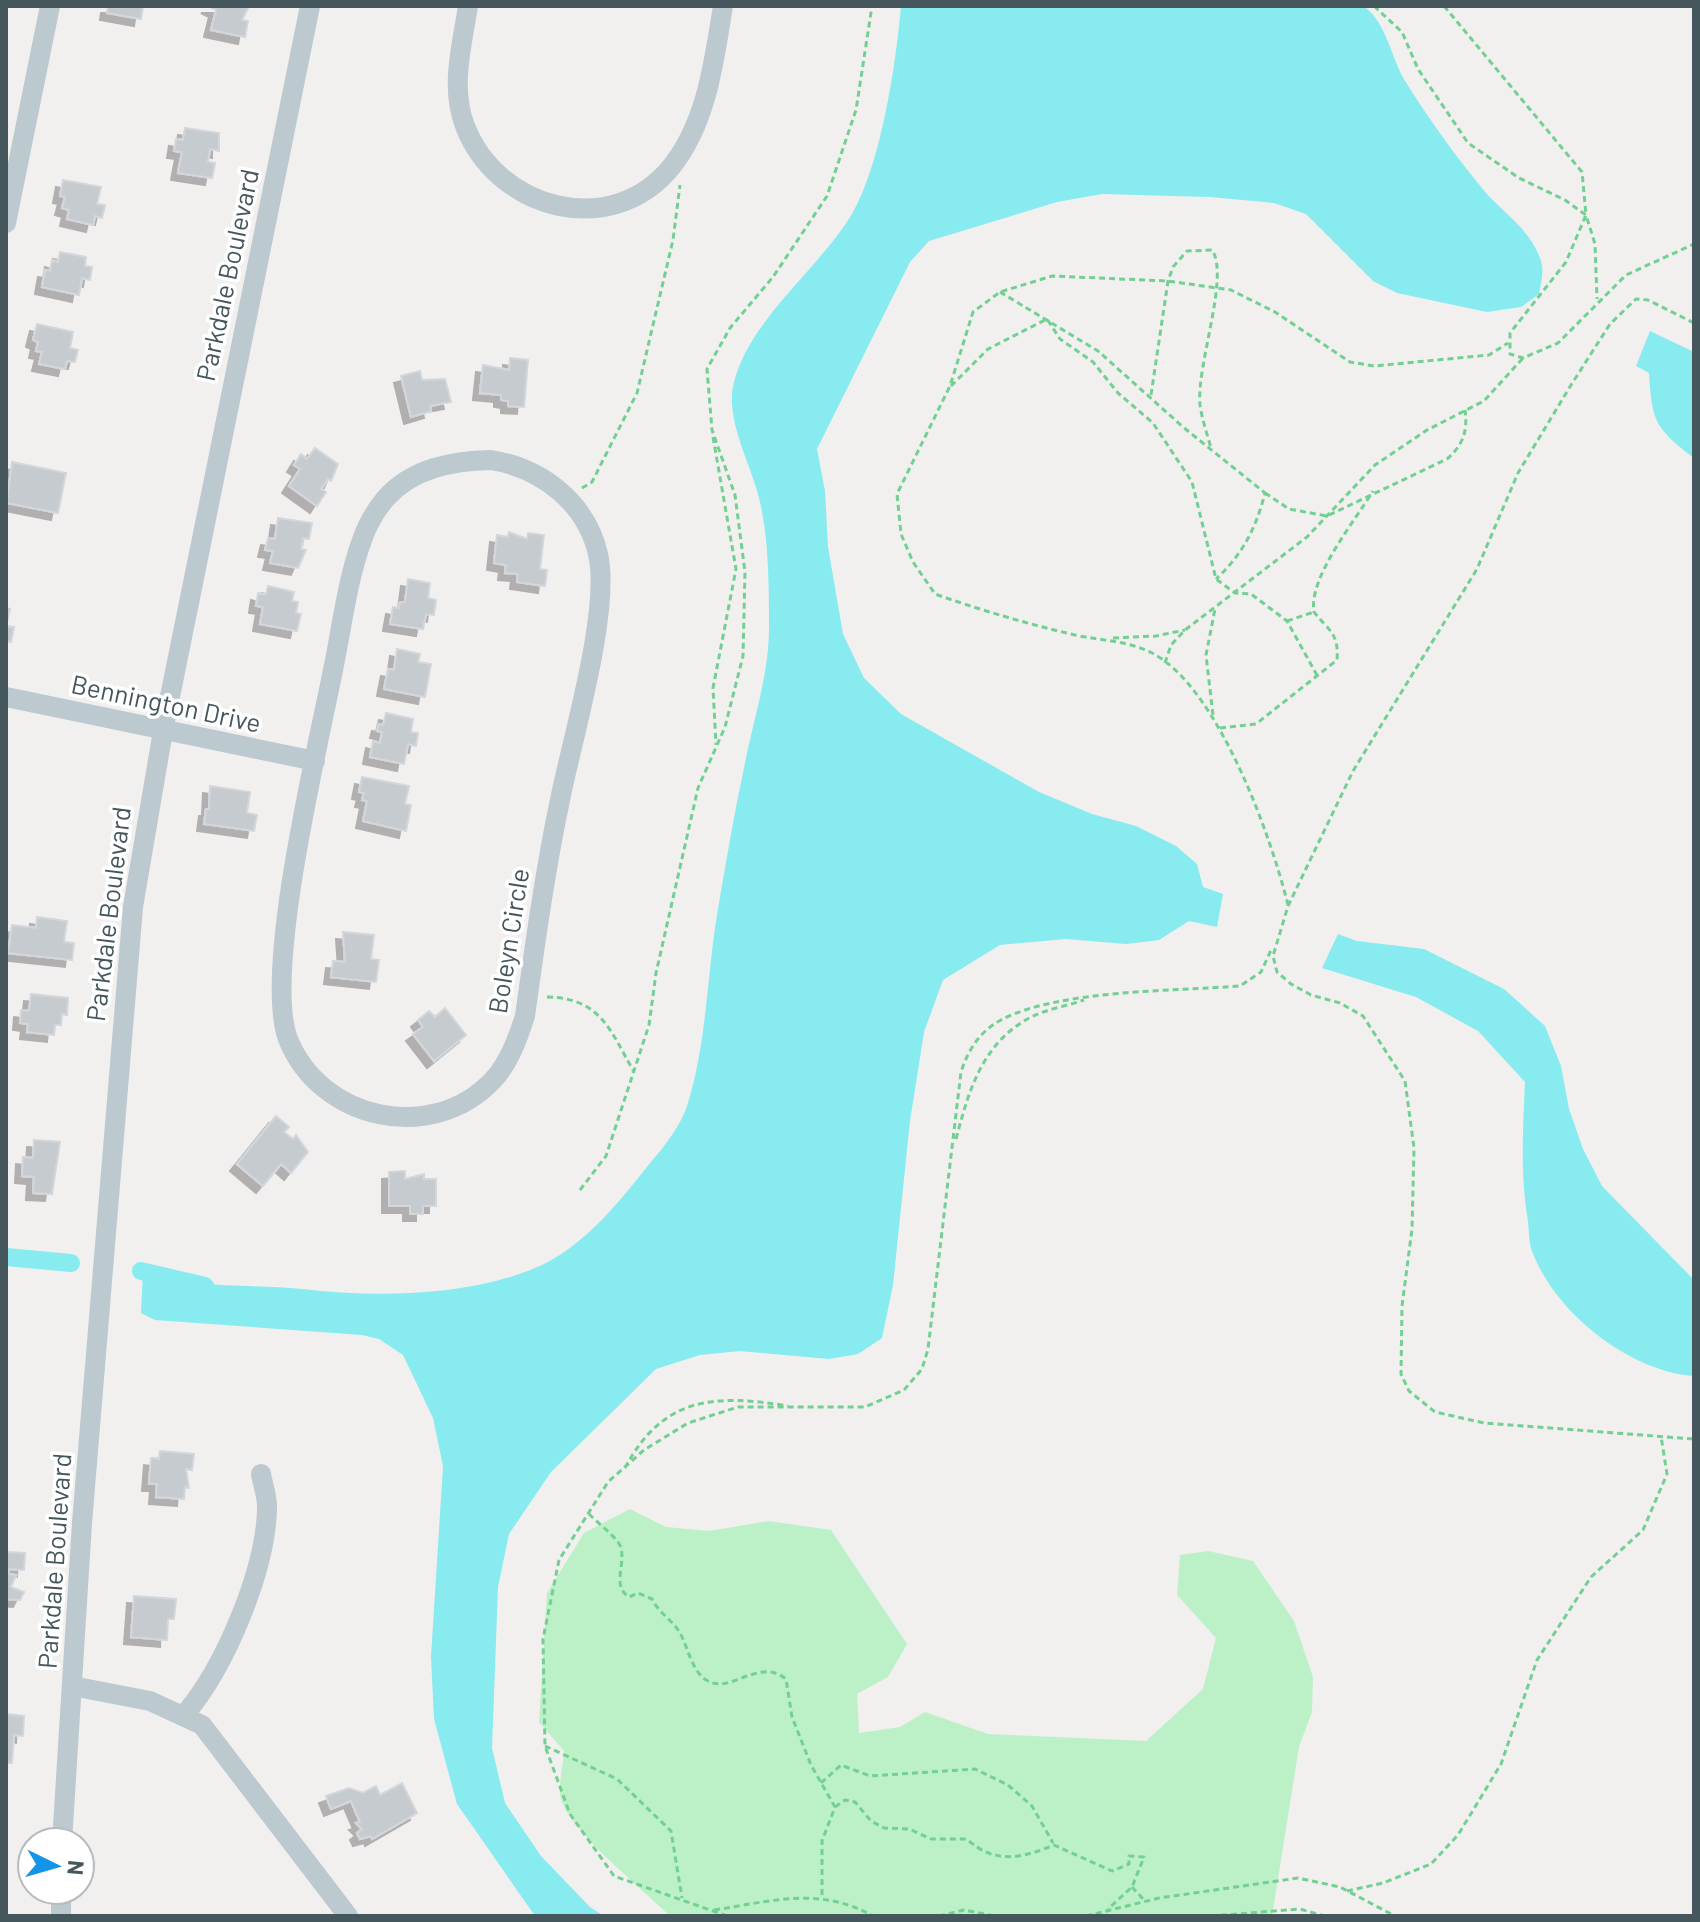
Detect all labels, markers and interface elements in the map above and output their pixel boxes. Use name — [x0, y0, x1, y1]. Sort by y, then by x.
street label: Parkdale Boulevard — [189, 166, 264, 384]
street label: Bennington Drive — [69, 667, 264, 738]
street label: Parkdale Boulevard — [79, 805, 136, 1023]
street label: Boleyn Circle — [481, 866, 534, 1015]
street label: Parkdale Boulevard — [31, 1452, 76, 1670]
north arrow — [16, 1826, 96, 1906]
text: N — [63, 1859, 91, 1876]

